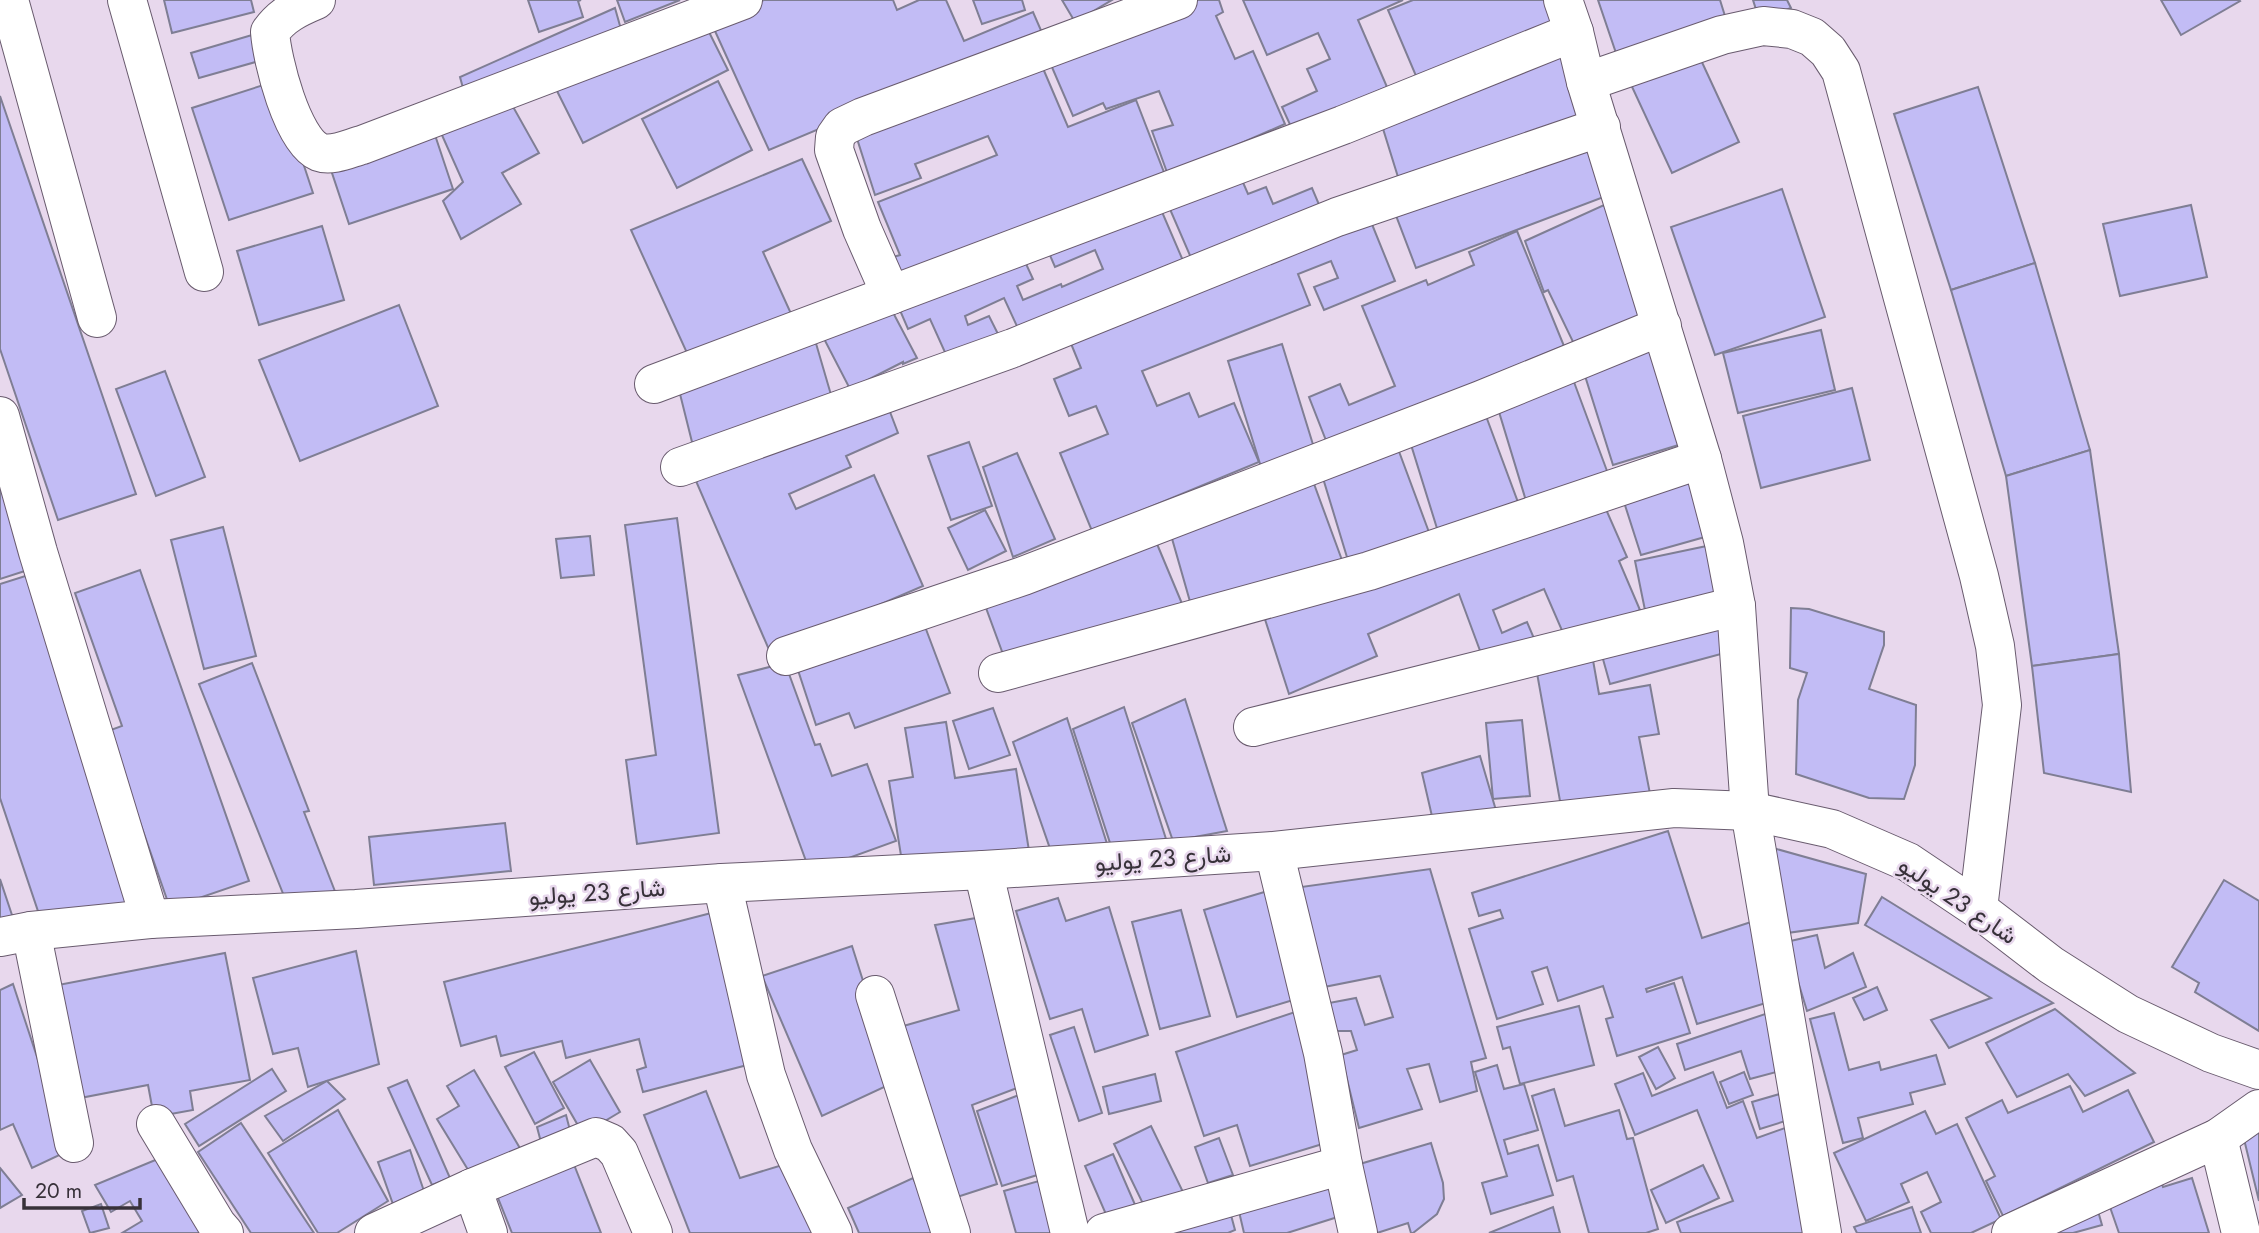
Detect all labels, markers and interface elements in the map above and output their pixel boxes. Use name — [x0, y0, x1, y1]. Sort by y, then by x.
street label: شارع 23 يوليو — [1094, 836, 1232, 880]
street label: شارع 23 يوليو — [1892, 847, 2024, 953]
street label: شارع 23 يوليو — [528, 870, 666, 914]
scale bar — [24, 1166, 140, 1210]
text: 20 m — [35, 1176, 82, 1206]

